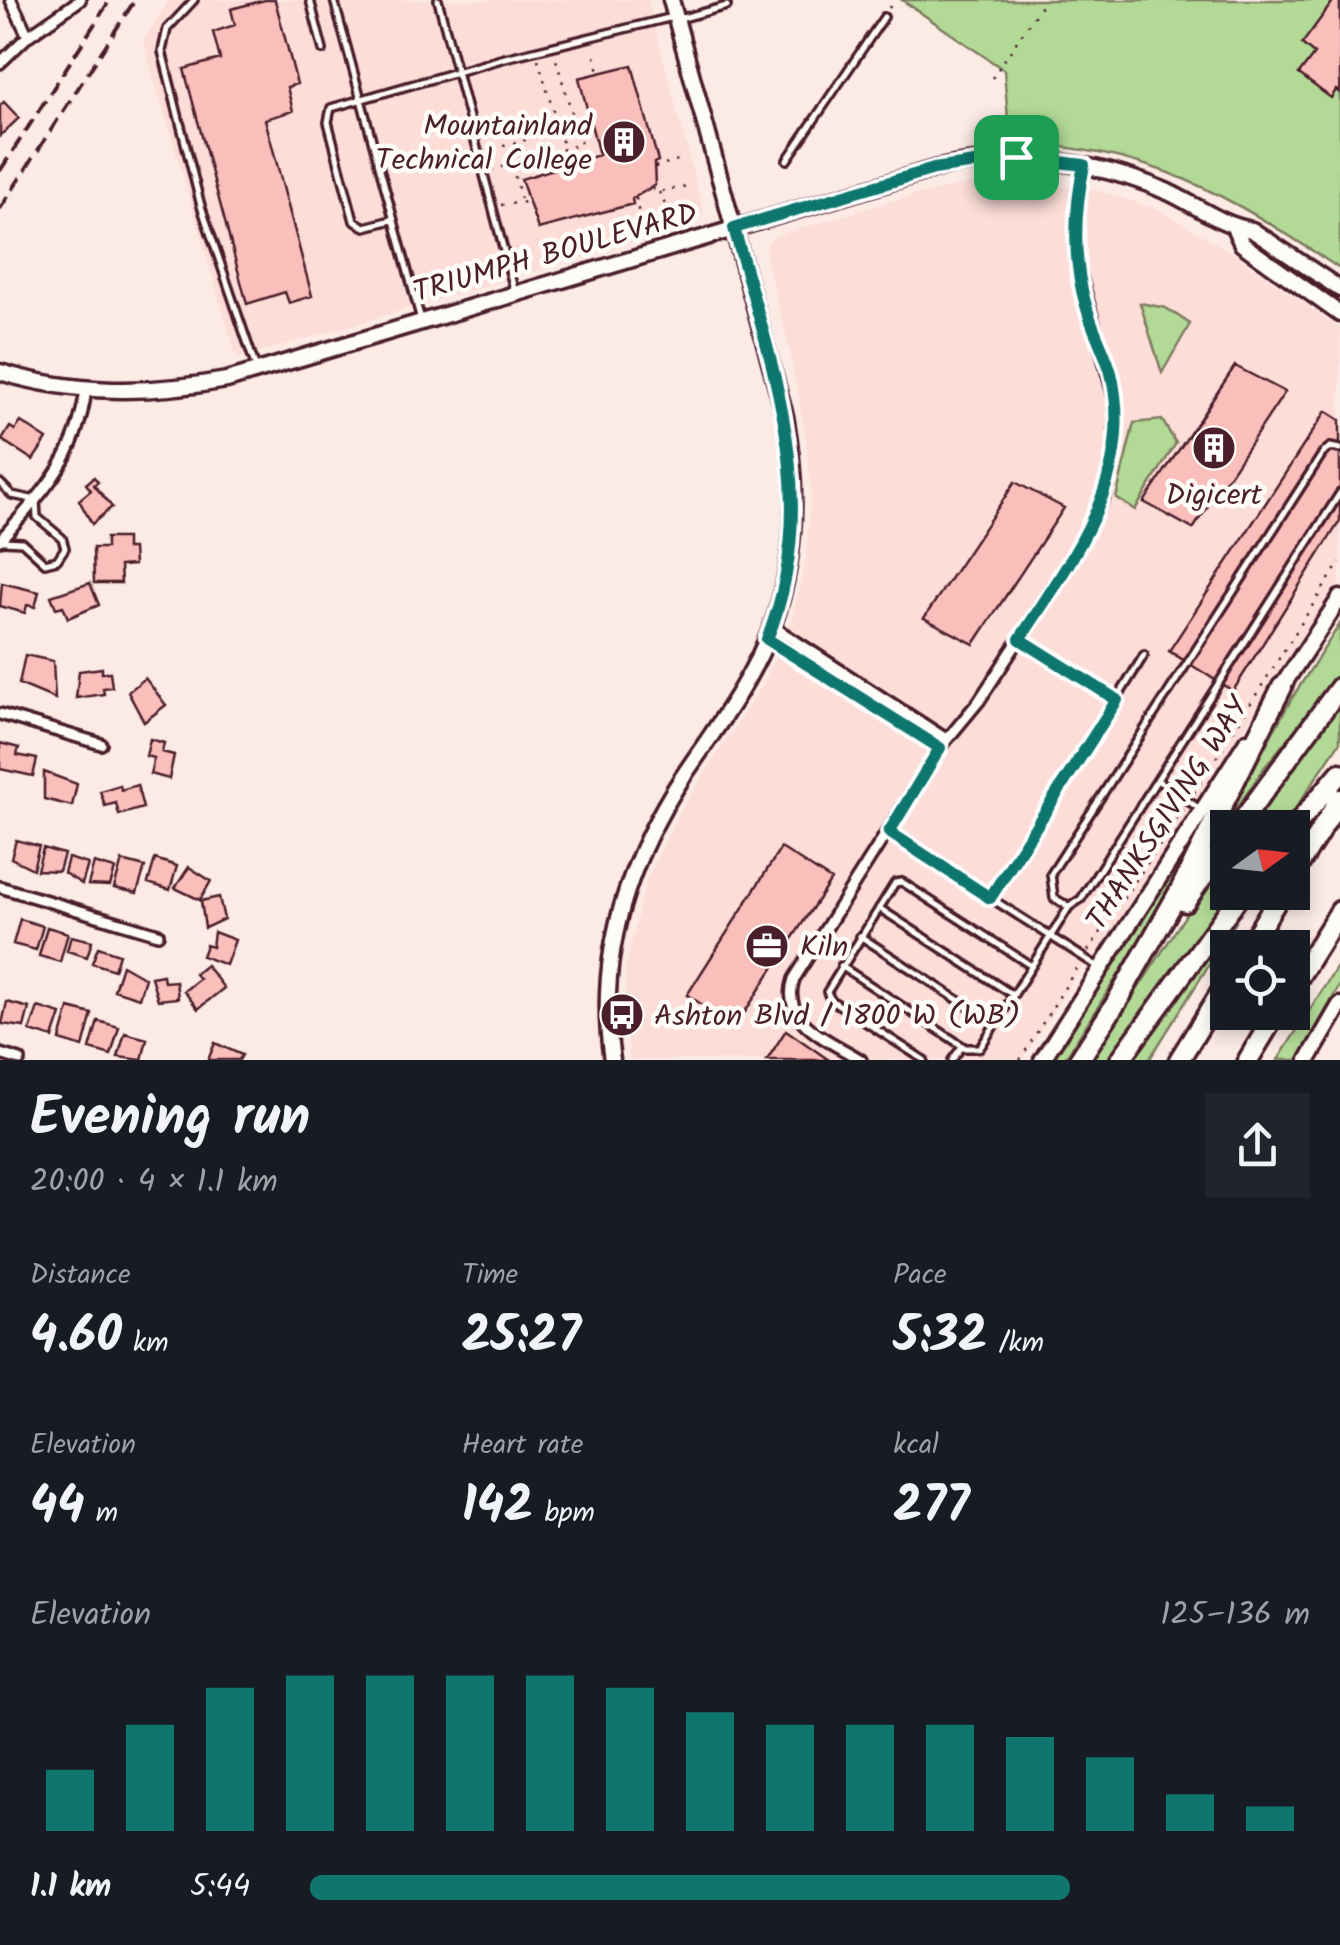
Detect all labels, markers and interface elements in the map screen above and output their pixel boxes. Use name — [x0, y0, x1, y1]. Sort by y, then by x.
place label: Mountainland Technical College — [376, 103, 593, 185]
pin — [974, 115, 1059, 200]
building icon: Mountainland Technical College — [601, 119, 647, 165]
icon: arrive — [989, 130, 1044, 185]
street label: TRIUMPH BOULEVARD — [408, 190, 703, 317]
building icon: Digicert — [1191, 425, 1237, 471]
place label: Digicert — [1166, 472, 1263, 520]
street label: THANKSGIVING WAY — [1075, 686, 1264, 941]
north arrow — [1210, 810, 1310, 910]
map controls — [1210, 810, 1310, 1030]
office icon: Kiln — [744, 923, 790, 969]
place label: Kiln — [800, 924, 848, 972]
button: locate — [1210, 930, 1310, 1030]
bus stop icon: Ashton Blvd / 1800 W (WB) — [599, 992, 645, 1038]
place label: Ashton Blvd / 1800 W (WB) — [654, 993, 1020, 1041]
text: Evening run — [30, 1076, 310, 1163]
button: share — [1205, 1093, 1310, 1198]
text: 20:00 · 4 × 1.1 km — [30, 1157, 278, 1208]
text: Distance — [30, 1253, 131, 1298]
text: Time — [462, 1253, 518, 1298]
text: Pace — [893, 1253, 947, 1298]
text: 4.60 — [30, 1298, 122, 1378]
text: 25:27 — [462, 1298, 581, 1378]
text: 5:32 — [893, 1298, 987, 1378]
text: km — [122, 1321, 169, 1366]
text: /km — [987, 1321, 1044, 1366]
text: Elevation — [30, 1423, 136, 1468]
text: Heart rate — [462, 1423, 583, 1468]
text: kcal — [893, 1423, 939, 1468]
text: 44 — [30, 1468, 85, 1548]
text: 142 — [462, 1468, 533, 1548]
text: 277 — [893, 1468, 970, 1548]
text: m — [85, 1491, 118, 1536]
text: bpm — [533, 1491, 595, 1536]
text: Elevation — [30, 1590, 151, 1641]
text: 125–136 m — [1160, 1590, 1310, 1641]
text: 1.1 km — [30, 1862, 111, 1913]
text: 5:44 — [190, 1862, 250, 1913]

